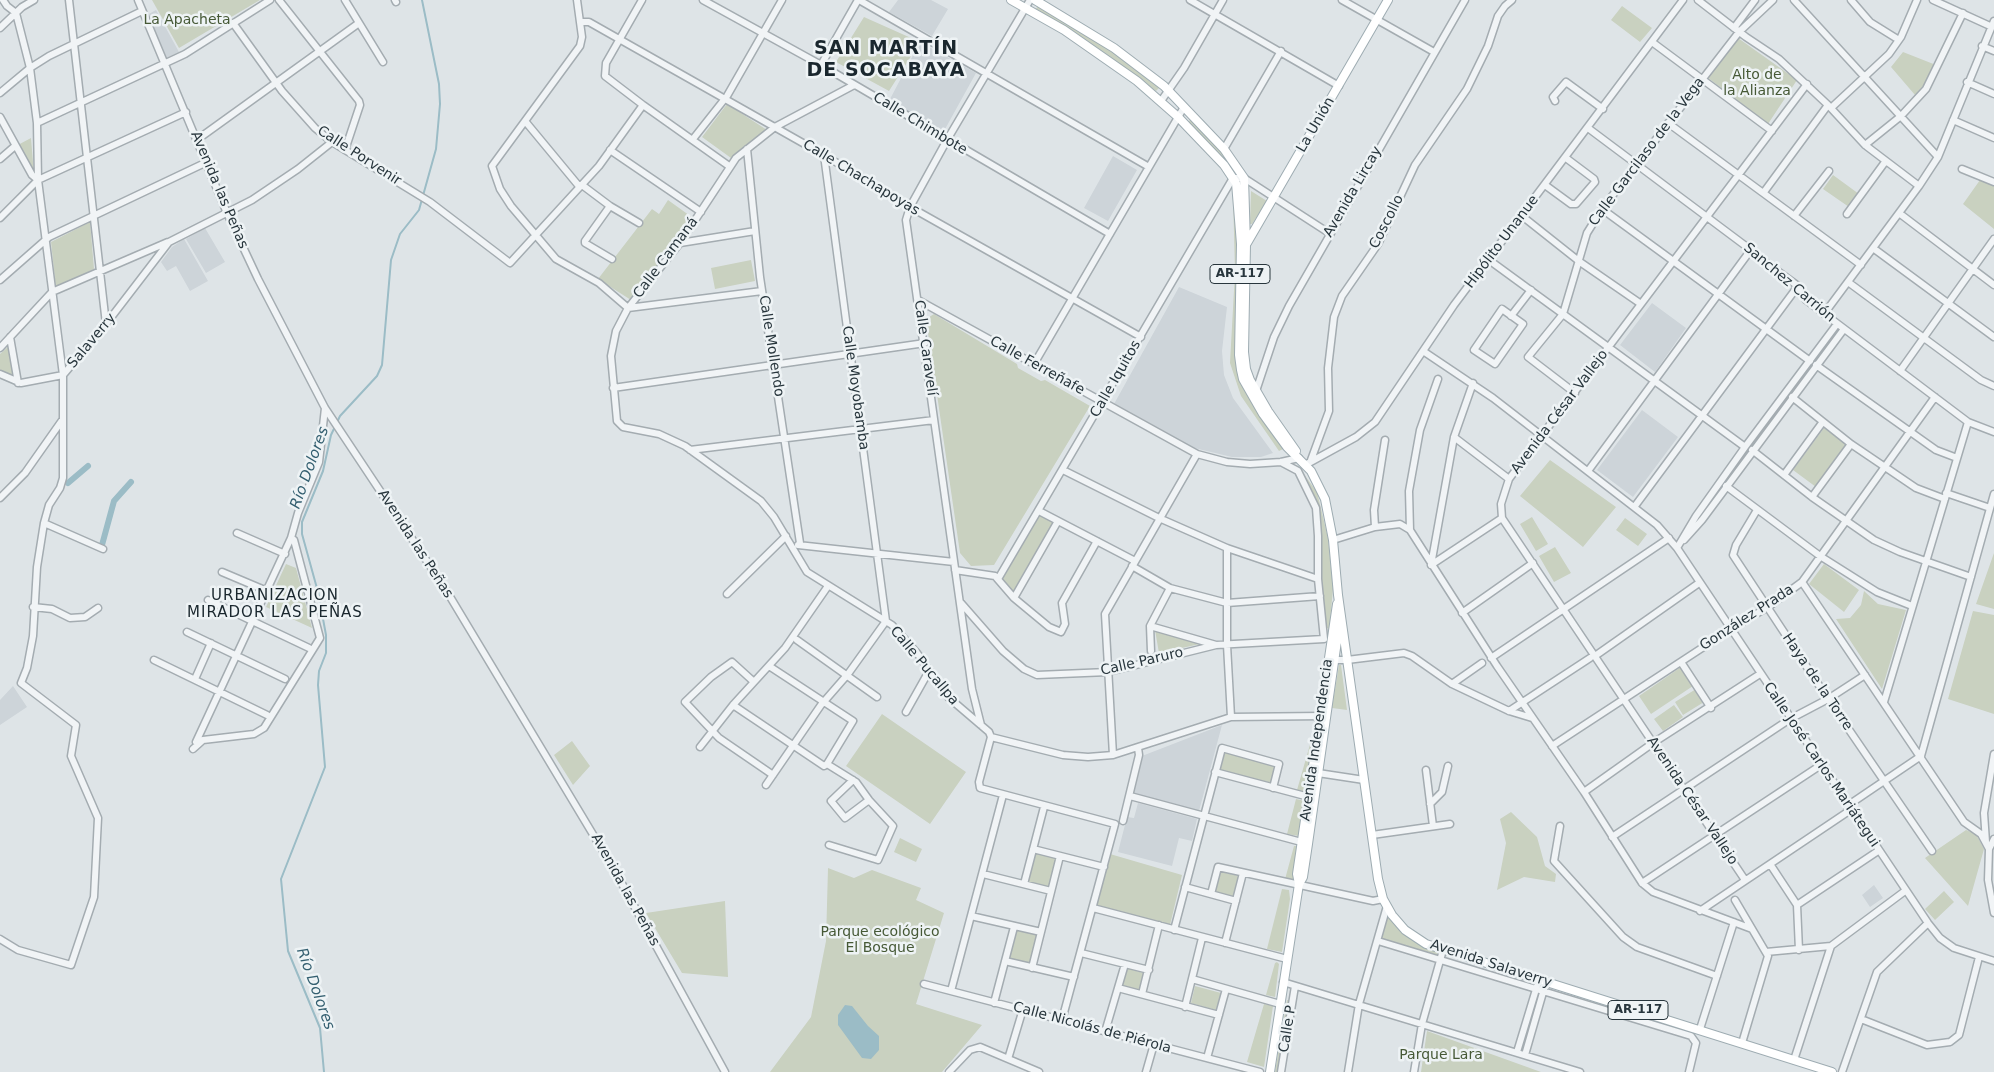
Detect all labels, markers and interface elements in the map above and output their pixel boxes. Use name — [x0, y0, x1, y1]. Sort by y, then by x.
park label: La Apacheta — [143, 12, 231, 28]
district label: SAN MARTÍN DE SOCABAYA — [805, 38, 967, 82]
park label: Alto de la Alianza — [1723, 67, 1791, 100]
street label: Calle Garcilaso de la Vega — [1586, 74, 1708, 230]
street label: Calle Chimbote — [870, 89, 970, 159]
street label: La Unión — [1293, 94, 1339, 156]
street label: Calle Porvenir — [314, 123, 404, 189]
street label: Avenida las Peñas — [187, 129, 251, 251]
street label: Calle Chachapoyas — [800, 137, 922, 219]
street label: Avenida Lircay — [1320, 144, 1386, 240]
street label: Coscollo — [1366, 192, 1408, 252]
street label: Hipólito Unanue — [1462, 192, 1542, 292]
street label: Calle Camaná — [630, 214, 702, 302]
street label: Sanchez Carrión — [1740, 240, 1838, 326]
road number: AR-117 — [1210, 264, 1270, 284]
street label: Calle Mollendo — [755, 294, 787, 398]
street label: Calle Caravelí — [910, 299, 940, 397]
street label: Salaverry — [64, 310, 120, 372]
street label: Calle Moyobamba — [838, 325, 872, 451]
street label: Calle Ferreñafe — [987, 333, 1087, 399]
street label: Calle Iquitos — [1087, 337, 1145, 421]
street label: Avenida César Vallejo — [1508, 347, 1612, 477]
water label: Río Dolores — [287, 425, 333, 511]
street label: Avenida las Peñas — [374, 487, 456, 601]
street label: González Prada — [1697, 581, 1797, 655]
district label: URBANIZACION MIRADOR LAS PEÑAS — [185, 587, 365, 622]
street label: Calle Pucallpa — [886, 623, 962, 709]
street label: Haya de la Torre — [1778, 630, 1856, 734]
street label: Calle Paruro — [1099, 644, 1185, 680]
street label: Avenida Independencia — [1297, 658, 1337, 822]
street label: Calle José Carlos Mariátegui — [1759, 679, 1883, 851]
street label: Avenida César Vallejo — [1643, 734, 1741, 868]
street label: Avenida las Peñas — [587, 831, 663, 949]
park label: Parque ecológico El Bosque — [820, 924, 940, 956]
street label: Avenida Salaverry — [1428, 936, 1554, 992]
water label: Río Dolores — [292, 946, 338, 1032]
street label: Calle Nicolás de Piérola — [1011, 999, 1173, 1057]
road number: AR-117 — [1608, 1000, 1668, 1020]
street label: Calle P — [1276, 1004, 1300, 1054]
park label: Parque Lara — [1399, 1047, 1483, 1063]

